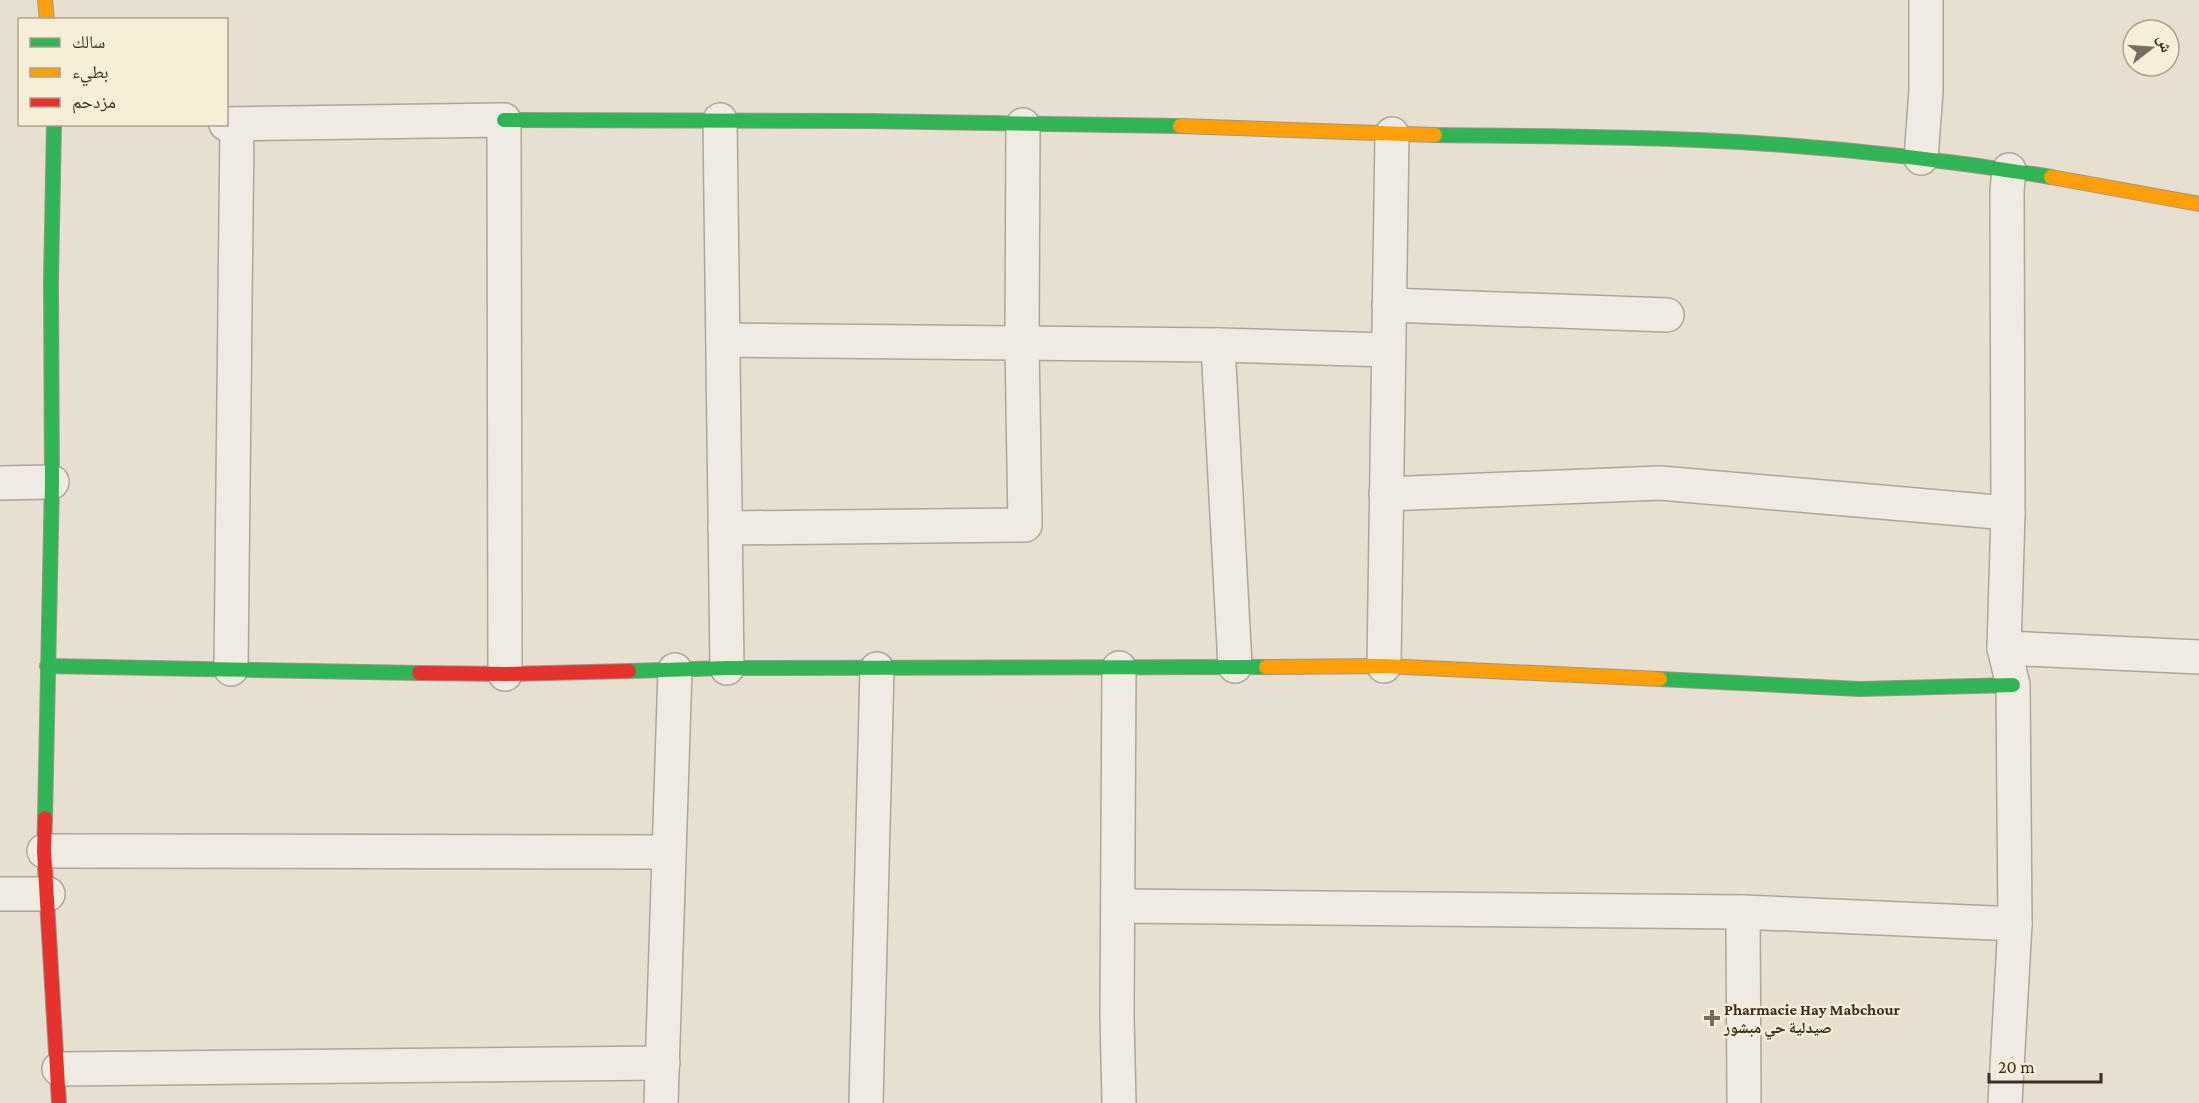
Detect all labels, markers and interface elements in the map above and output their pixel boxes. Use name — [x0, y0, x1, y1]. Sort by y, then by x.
legend — [18, 18, 228, 126]
north arrow — [2121, 18, 2181, 78]
text: سالك — [72, 32, 105, 52]
text: ش — [2153, 33, 2175, 55]
text: بطيء — [72, 62, 109, 87]
text: مزدحم — [72, 92, 116, 114]
place label: Pharmacie Hay Mabchour صيدلية حي مبشور — [1723, 1001, 1901, 1039]
marker: Pharmacie Hay Mabchour صيدلية حي مبشور — [1705, 1011, 1719, 1025]
scale bar — [1989, 1046, 2102, 1084]
text: 20 m — [1998, 1057, 2035, 1077]

